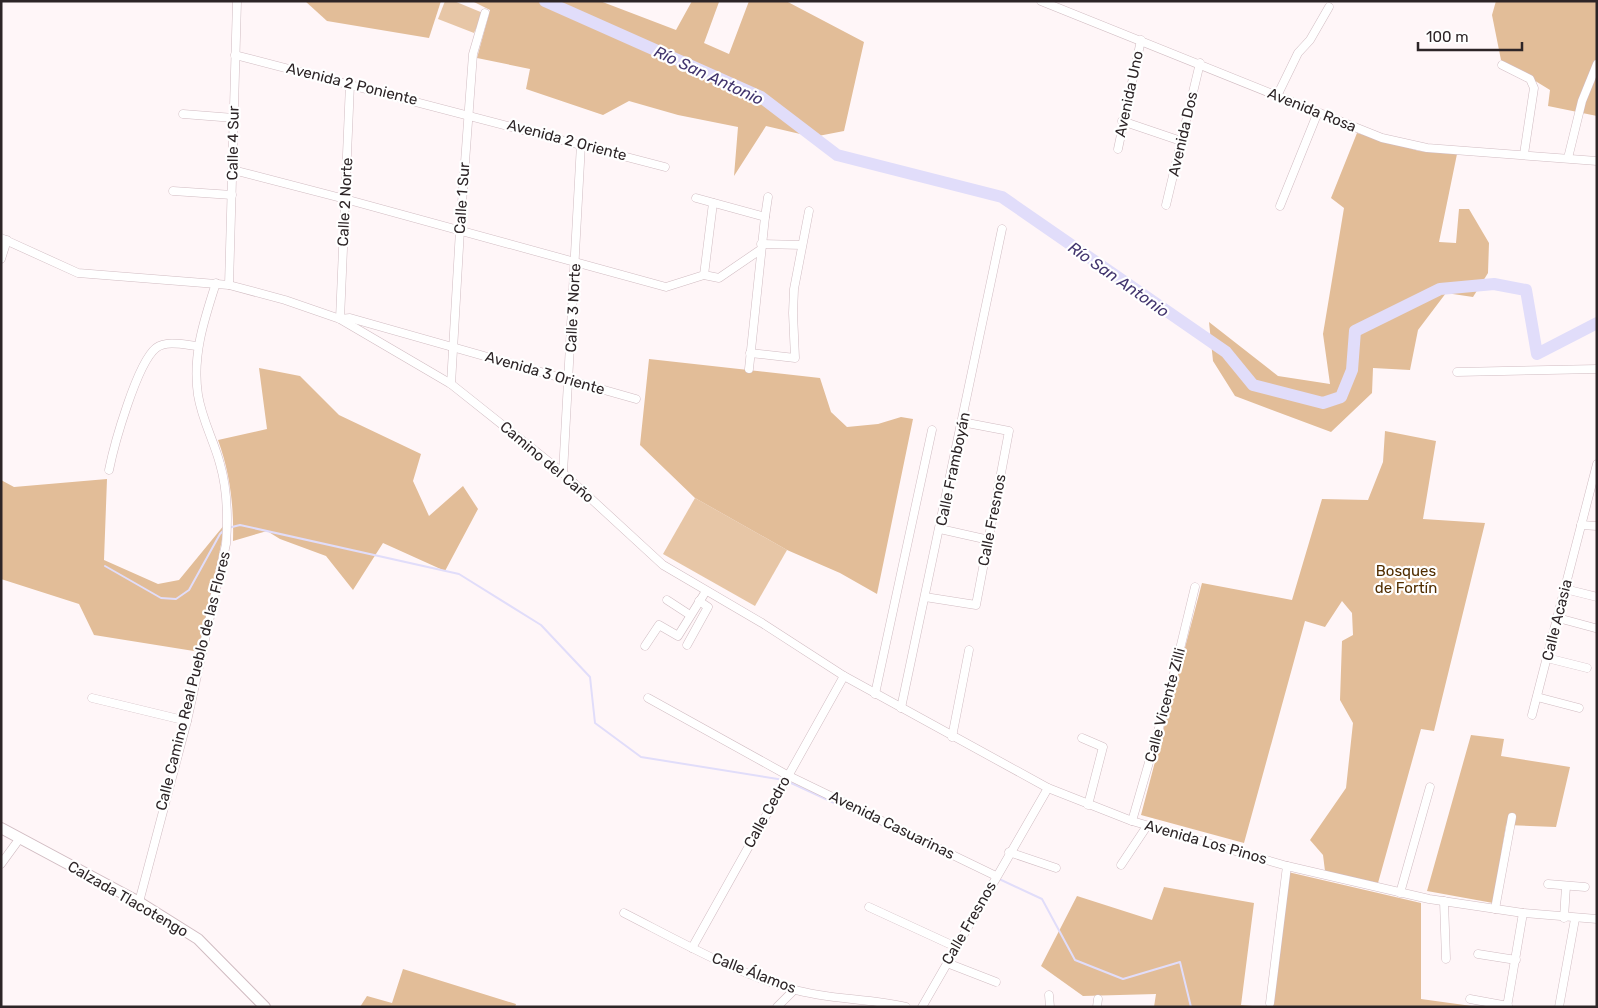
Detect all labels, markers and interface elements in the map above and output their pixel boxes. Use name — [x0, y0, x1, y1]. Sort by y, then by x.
scale bar — [1418, 20, 1522, 52]
text: 100 m — [1426, 28, 1468, 46]
water label: Río San Antonio — [651, 42, 766, 109]
street label: Avenida Uno — [1111, 49, 1147, 139]
street label: Avenida 2 Poniente — [285, 59, 419, 109]
street label: Avenida Rosa — [1265, 84, 1359, 136]
street label: Avenida Dos — [1165, 90, 1202, 178]
street label: Calle 4 Sur — [223, 105, 243, 180]
street label: Avenida 2 Oriente — [505, 115, 629, 165]
street label: Calle 2 Norte — [334, 157, 356, 247]
street label: Calle 1 Sur — [451, 161, 474, 234]
water label: Río San Antonio — [1065, 238, 1173, 321]
street label: Calle 3 Norte — [562, 263, 584, 353]
street label: Avenida 3 Oriente — [483, 347, 607, 399]
street label: Calle Framboyán — [932, 410, 974, 528]
street label: Camino del Caño — [496, 417, 598, 507]
street label: Calle Fresnos — [974, 472, 1010, 567]
street label: Calle Camino Real Pueblo de las Flores — [152, 549, 234, 813]
park label: Bosques de Fortín — [1375, 562, 1437, 597]
street label: Calle Acasia — [1538, 577, 1576, 663]
street label: Calle Vicente Zilli — [1141, 646, 1189, 764]
street label: Calle Cedro — [740, 773, 794, 851]
street label: Avenida Casuarinas — [826, 787, 958, 863]
street label: Avenida Los Pinos — [1143, 816, 1270, 868]
street label: Calzada Tlacotengo — [64, 857, 192, 941]
street label: Calle Fresnos — [938, 878, 1000, 968]
street label: Calle Álamos — [709, 949, 799, 997]

